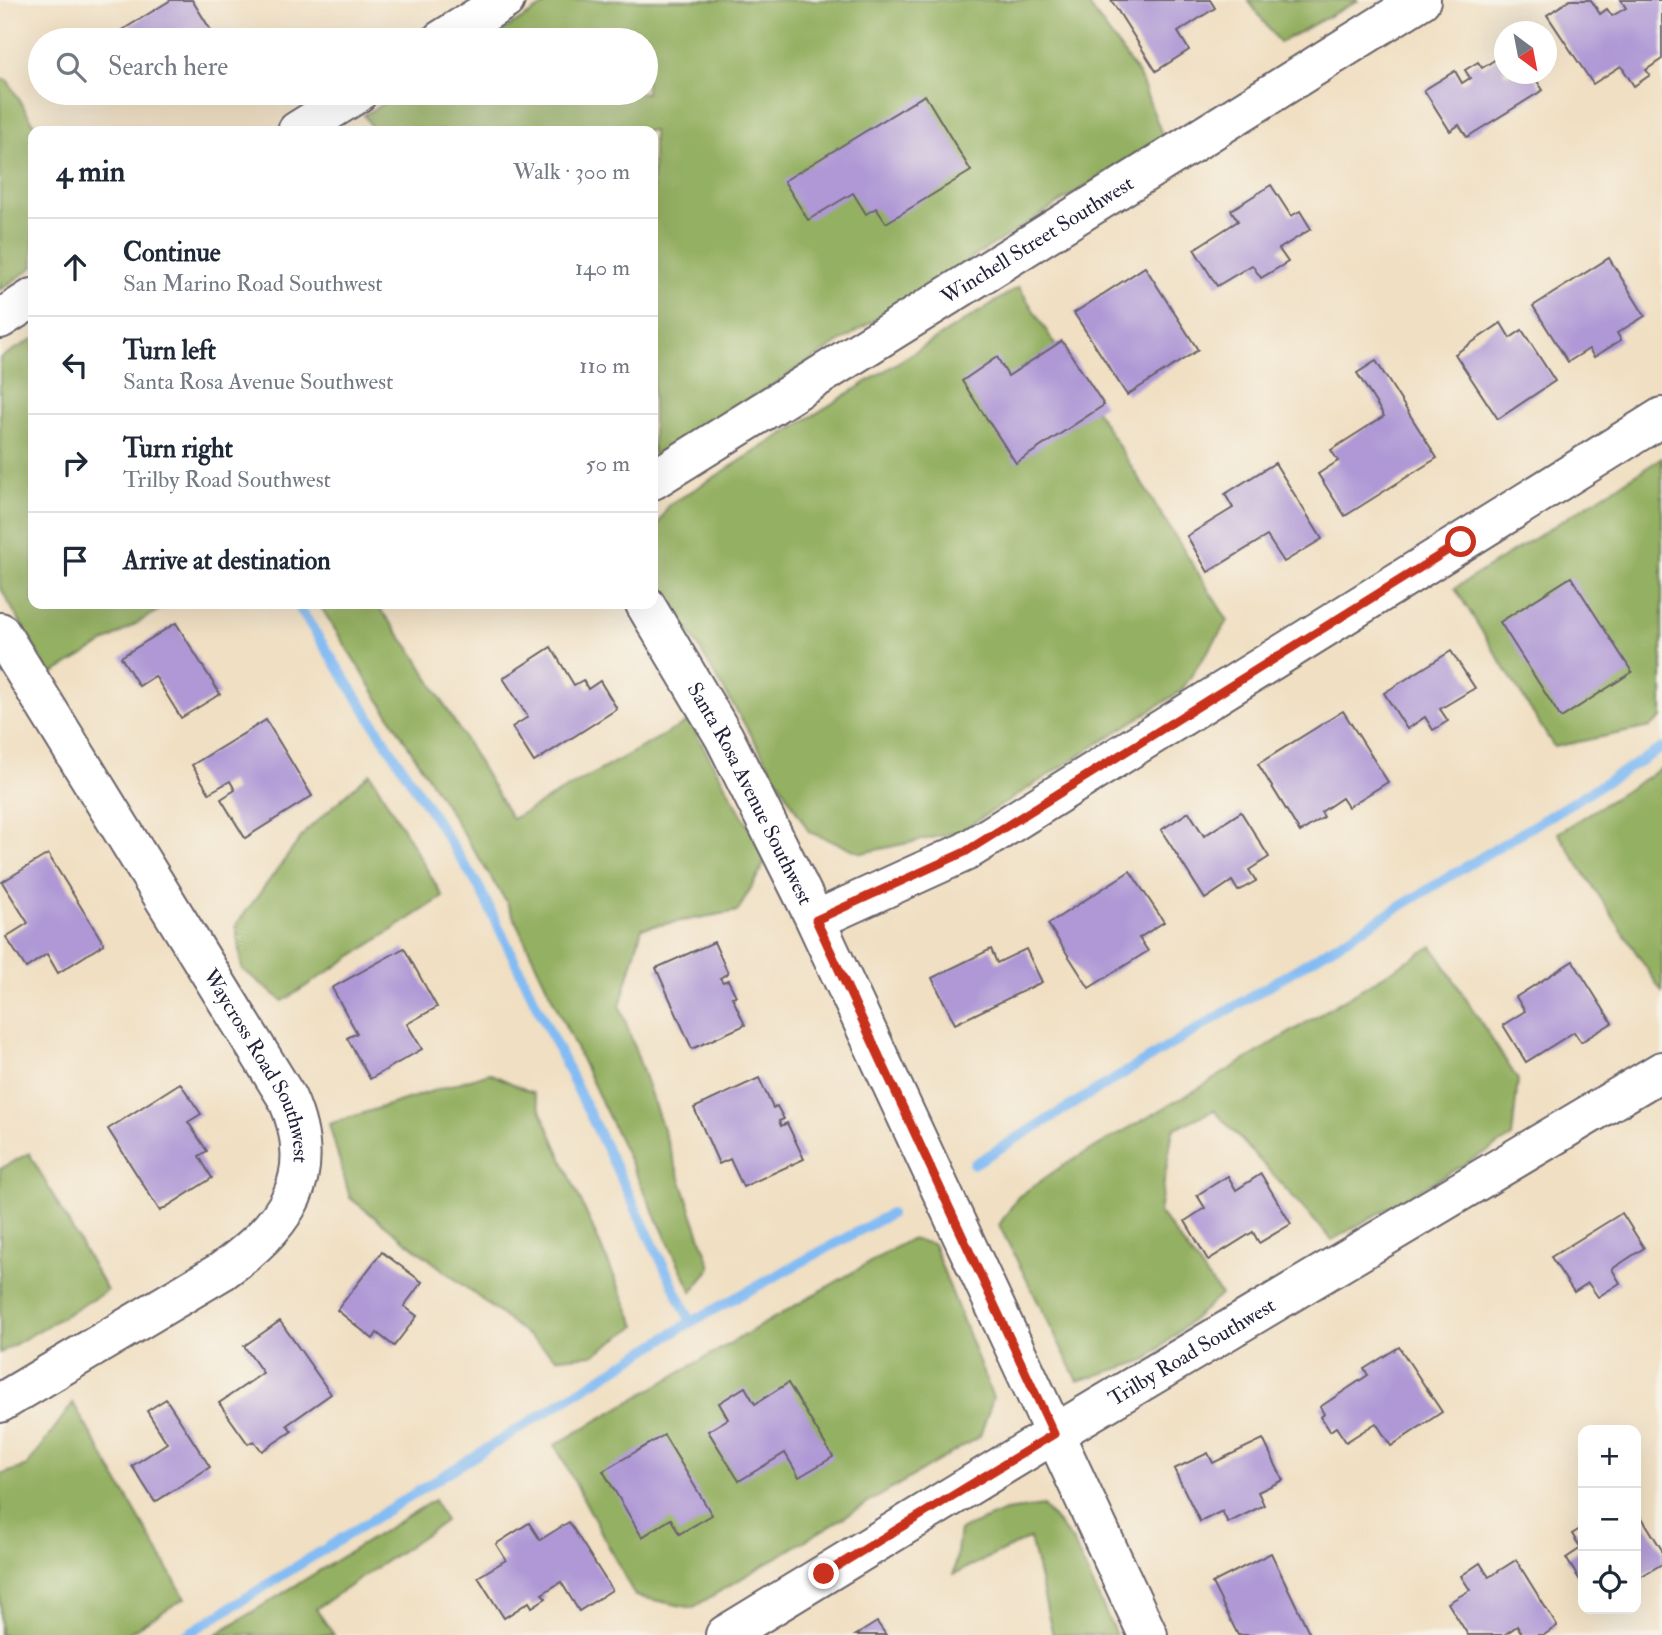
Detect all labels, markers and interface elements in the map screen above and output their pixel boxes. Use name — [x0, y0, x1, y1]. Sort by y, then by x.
north arrow — [1494, 21, 1557, 84]
search box — [28, 28, 658, 105]
icon: search — [52, 48, 90, 86]
text: Search here — [108, 51, 228, 83]
text: 4 min — [56, 153, 125, 190]
text: Walk · 300 m — [513, 157, 630, 186]
street label: Winchell Street Southwest — [935, 170, 1139, 311]
text: Continue — [123, 237, 221, 269]
icon: ahead — [56, 248, 94, 286]
text: 140 m — [575, 253, 630, 282]
text: San Marino Road Southwest — [123, 269, 383, 298]
text: Turn left — [123, 335, 216, 367]
icon: left — [56, 346, 94, 384]
text: 110 m — [579, 351, 630, 380]
text: Santa Rosa Avenue Southwest — [123, 367, 394, 396]
text: Turn right — [123, 433, 233, 465]
icon: right — [56, 444, 94, 482]
text: 50 m — [586, 449, 630, 478]
text: Trilby Road Southwest — [123, 465, 331, 494]
route start — [1445, 526, 1476, 557]
icon: arrive — [56, 542, 94, 580]
text: Arrive at destination — [123, 545, 331, 577]
street label: Santa Rosa Avenue Southwest — [681, 678, 819, 910]
street label: Waycross Road Southwest — [196, 963, 314, 1164]
street label: Trilby Road Southwest — [1104, 1292, 1281, 1412]
map controls — [1578, 1425, 1641, 1614]
button: + — [1578, 1425, 1641, 1488]
button: − — [1578, 1488, 1641, 1551]
button: locate — [1578, 1551, 1641, 1614]
route end — [808, 1558, 839, 1589]

